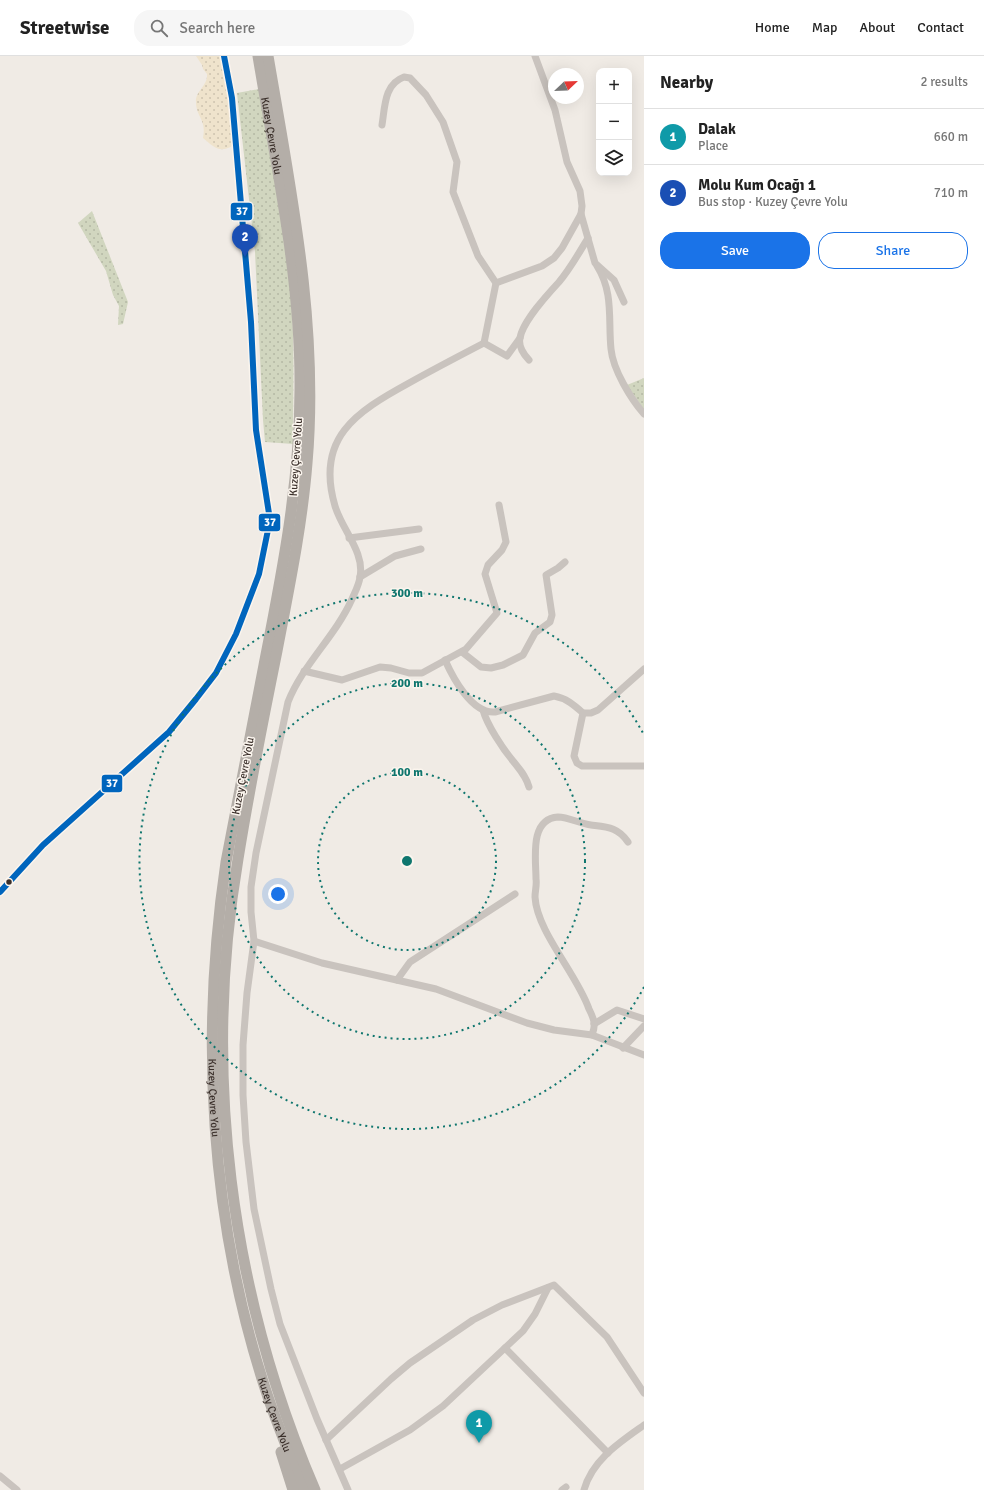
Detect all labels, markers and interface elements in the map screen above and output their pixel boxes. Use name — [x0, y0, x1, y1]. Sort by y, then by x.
search box — [134, 10, 414, 46]
text: Streetwise — [20, 16, 110, 40]
icon: search — [148, 17, 170, 39]
text: Search here — [180, 19, 255, 37]
text: Home — [755, 19, 790, 36]
text: Map — [812, 19, 837, 36]
text: About — [859, 19, 895, 36]
text: Contact — [917, 19, 964, 36]
north arrow — [548, 68, 584, 104]
map controls — [596, 68, 632, 176]
button: + — [596, 68, 632, 104]
text: Nearby — [660, 72, 713, 93]
text: 2 results — [920, 74, 968, 90]
street label: Kuzey Çevre Yolu — [259, 96, 285, 176]
button: − — [596, 104, 632, 140]
text: Dalak — [698, 120, 736, 138]
text: 1 — [669, 129, 677, 145]
text: 660 m — [934, 129, 968, 145]
text: Place — [698, 138, 728, 154]
button: layers — [596, 140, 632, 176]
text: Molu Kum Ocağı 1 — [698, 176, 816, 194]
text: 2 — [669, 185, 677, 201]
text: 710 m — [934, 185, 968, 201]
text: Bus stop · Kuzey Çevre Yolu — [698, 194, 848, 210]
line badge: 37 — [230, 202, 253, 221]
text: 37 — [236, 205, 248, 218]
pin: 2 — [232, 224, 258, 257]
button: Save — [660, 232, 810, 269]
button: Share — [818, 232, 968, 269]
street label: Kuzey Çevre Yolu — [287, 417, 305, 497]
line badge: 37 — [258, 513, 281, 532]
text: 37 — [264, 516, 276, 529]
text: 300 m — [391, 586, 423, 601]
text: 200 m — [391, 676, 423, 691]
street label: Kuzey Çevre Yolu — [229, 736, 257, 816]
text: 100 m — [391, 765, 423, 780]
line badge: 37 — [101, 774, 123, 793]
text: 37 — [106, 777, 118, 790]
centre of rings — [400, 854, 414, 868]
unlabelled marker — [4, 877, 14, 887]
your location — [268, 884, 288, 904]
street label: Kuzey Çevre Yolu — [206, 1058, 222, 1138]
street label: Kuzey Çevre Yolu — [255, 1376, 294, 1454]
pin: 1 — [466, 1410, 492, 1443]

